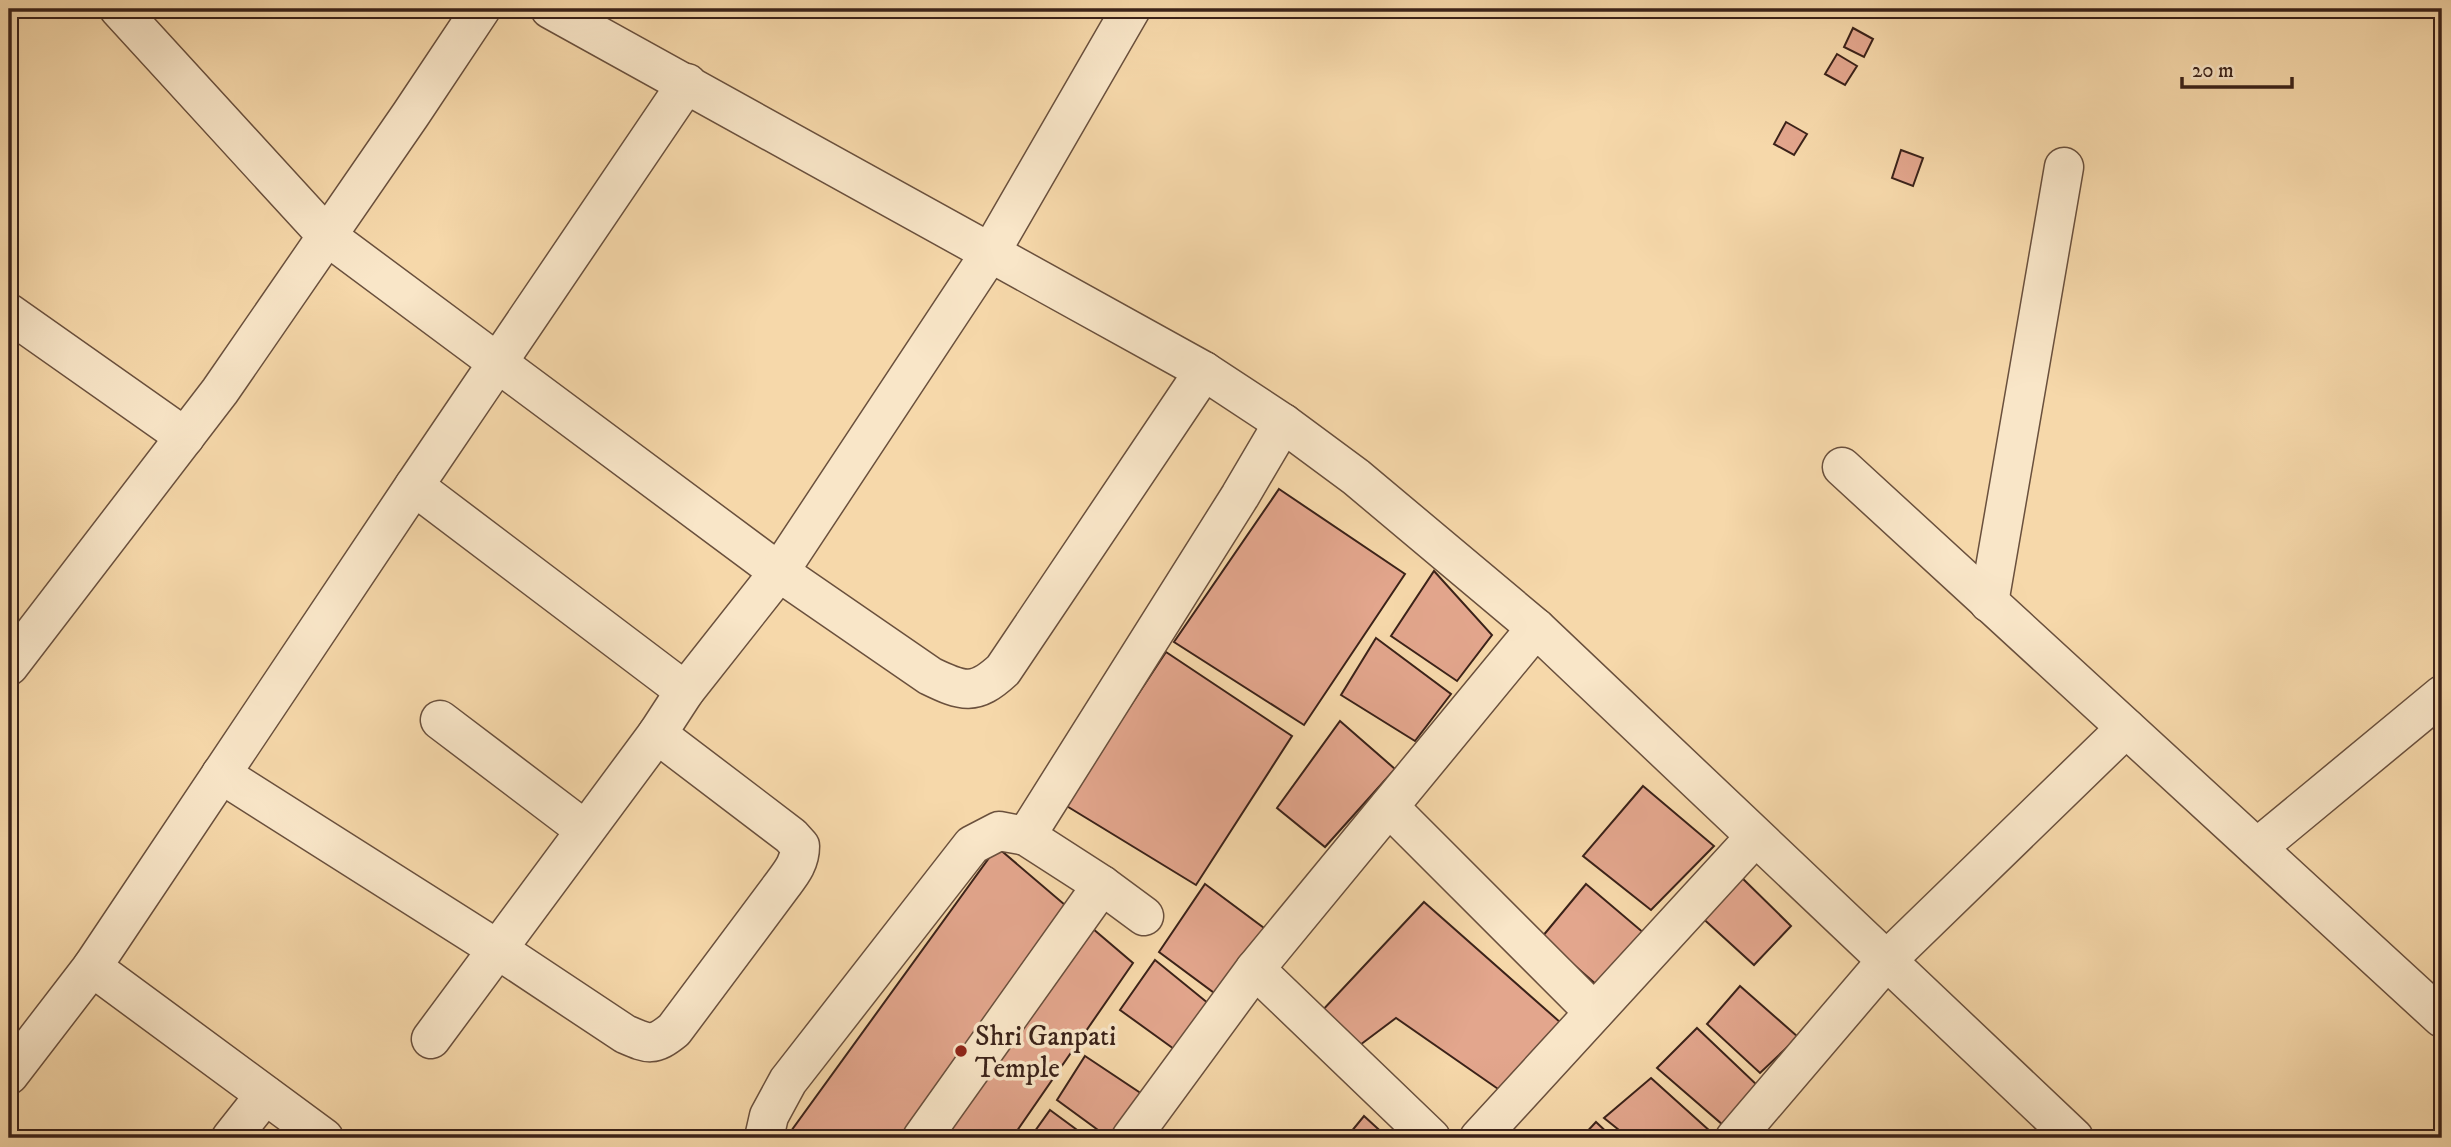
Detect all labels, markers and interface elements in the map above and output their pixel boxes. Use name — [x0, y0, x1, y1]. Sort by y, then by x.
scale bar — [2182, 46, 2292, 90]
text: 20 m — [2192, 58, 2234, 84]
place label: Shri Ganpati Temple — [975, 1019, 1116, 1086]
marker: Shri Ganpati Temple — [953, 1043, 969, 1059]

